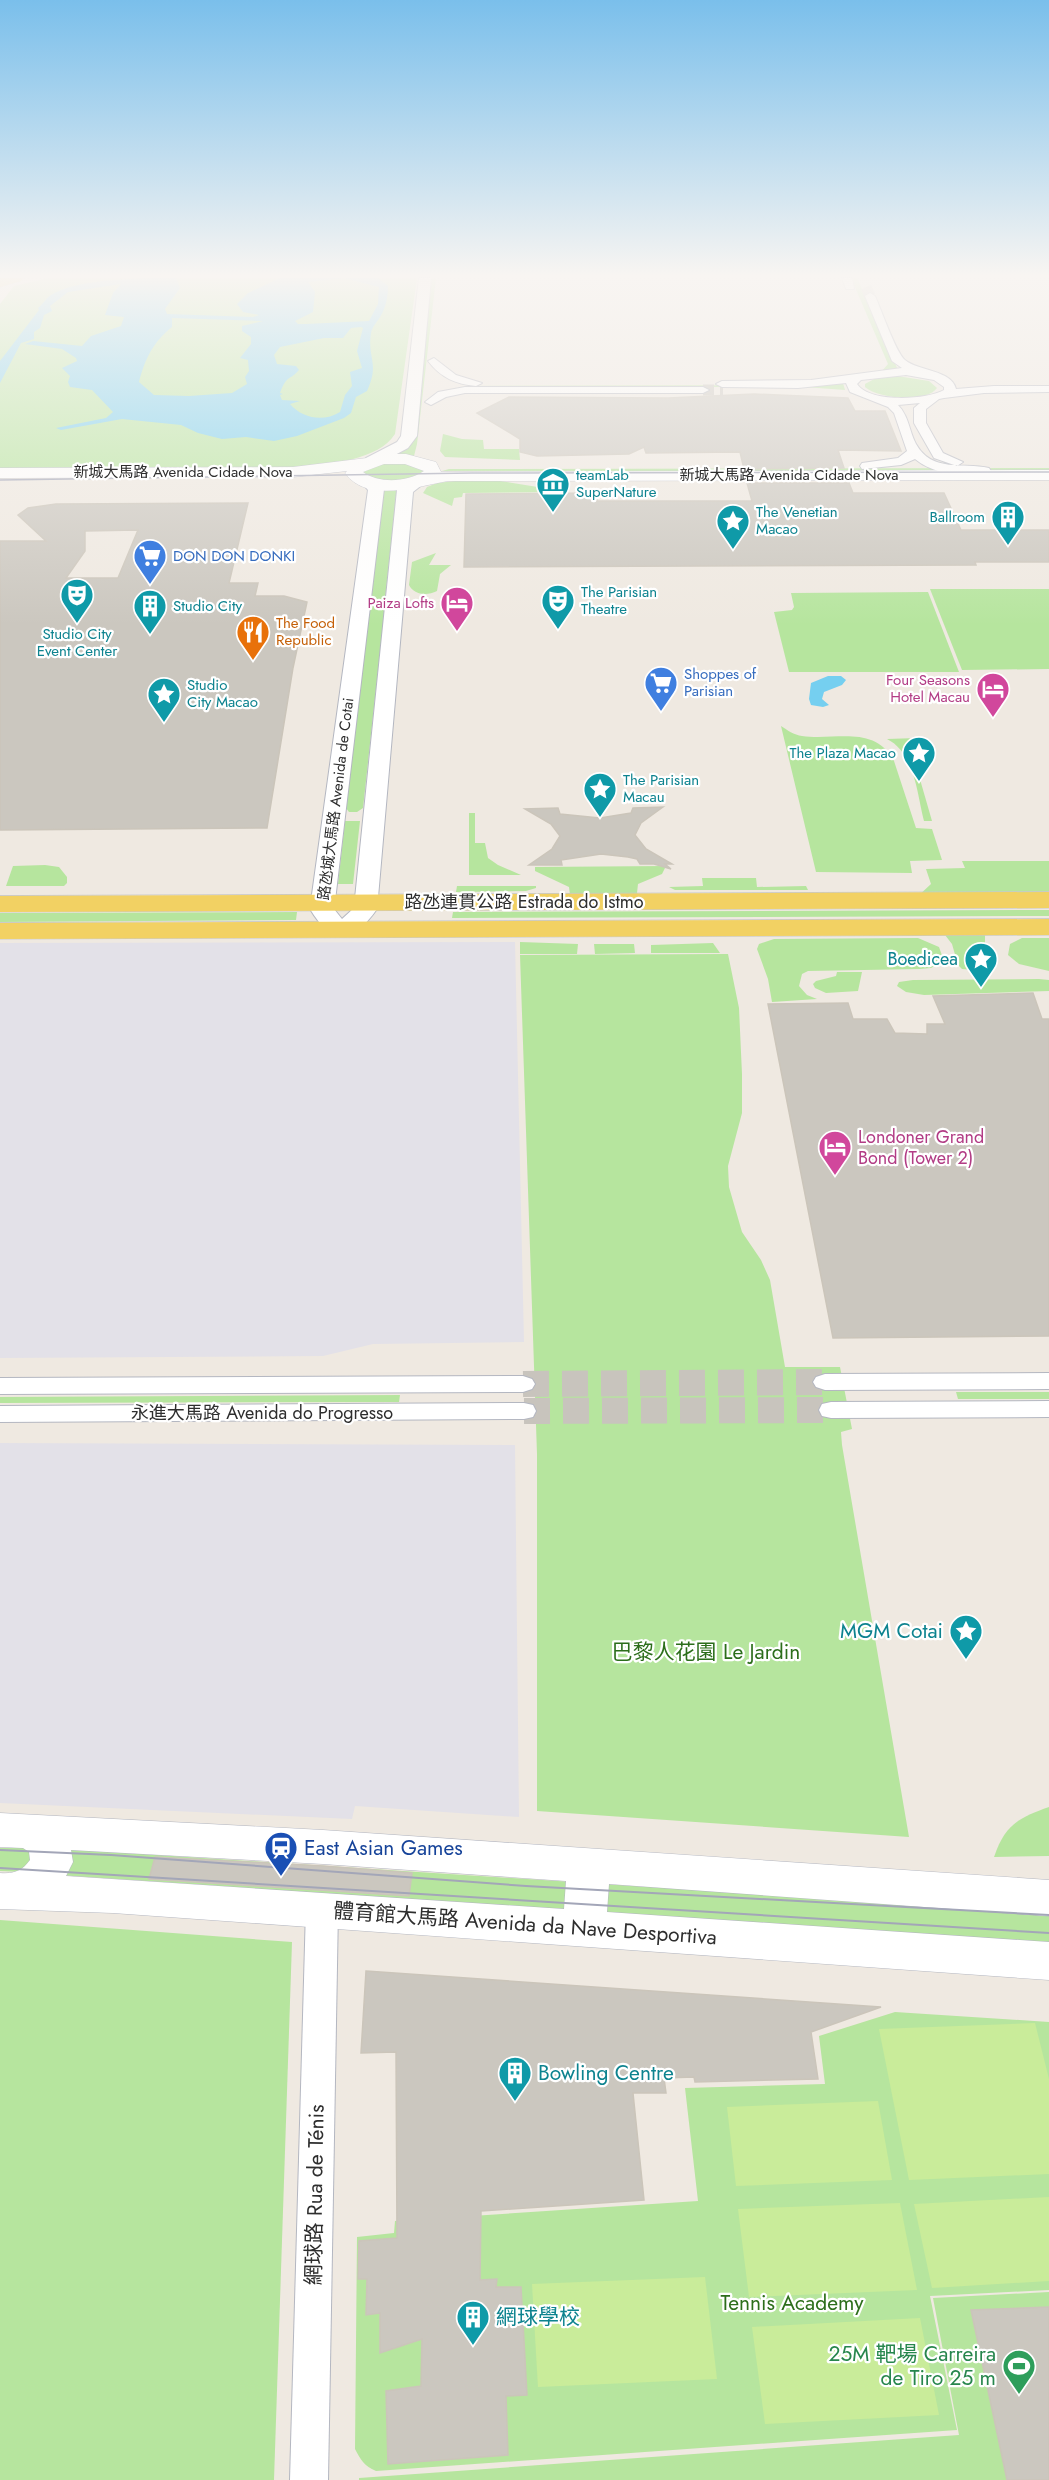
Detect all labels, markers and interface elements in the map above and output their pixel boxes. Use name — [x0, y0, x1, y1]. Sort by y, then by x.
street label: 新城大馬路 Avenida Cidade Nova — [74, 461, 292, 483]
place label: teamLab SuperNature — [576, 464, 657, 503]
street label: 新城大馬路 Avenida Cidade Nova — [680, 464, 898, 486]
museum icon: teamLab SuperNature — [535, 466, 571, 513]
building icon: Ballroom — [990, 499, 1026, 546]
place label: The Venetian Macao — [756, 501, 838, 540]
place icon: The Venetian Macao — [715, 503, 751, 550]
place label: Ballroom — [930, 506, 985, 528]
supermarket icon: DON DON DONKI — [132, 538, 168, 585]
place label: DON DON DONKI — [173, 545, 295, 567]
theatre icon: Studio City Event Center — [59, 577, 95, 624]
place label: The Parisian Theatre — [581, 581, 657, 620]
theatre icon: The Parisian Theatre — [540, 583, 576, 630]
hotel icon: Paiza Lofts — [439, 585, 475, 632]
building icon: Studio City — [132, 588, 168, 635]
place label: Paiza Lofts — [368, 592, 434, 614]
place label: Studio City — [173, 595, 243, 617]
place label: The Food Republic — [276, 612, 335, 651]
restaurant icon: The Food Republic — [235, 614, 271, 661]
place label: Studio City Event Center — [37, 623, 118, 662]
place label: Shoppes of Parisian — [684, 663, 757, 702]
supermarket icon: Shoppes of Parisian — [643, 665, 679, 712]
place label: Four Seasons Hotel Macau — [886, 669, 970, 708]
hotel icon: Four Seasons Hotel Macau — [975, 671, 1011, 718]
place label: Studio City Macao — [187, 674, 258, 713]
place icon: Studio City Macao — [146, 676, 182, 723]
street label: 路氹城大馬路 Avenida de Cotai — [313, 697, 359, 901]
place icon: The Plaza Macao — [901, 735, 937, 782]
place label: The Plaza Macao — [789, 742, 896, 764]
place label: The Parisian Macau — [623, 769, 699, 808]
place icon: The Parisian Macau — [582, 771, 618, 818]
street label: 路氹連貫公路 Estrada do Istmo — [404, 889, 644, 915]
place icon: Boedicea — [963, 941, 999, 988]
place label: Boedicea — [887, 946, 958, 972]
place label: Londoner Grand Bond (Tower 2) — [858, 1124, 984, 1171]
hotel icon: Londoner Grand Bond (Tower 2) — [817, 1129, 853, 1176]
street label: 永進大馬路 Avenida do Progresso — [131, 1400, 393, 1426]
place icon: MGM Cotai — [948, 1613, 984, 1660]
place label: MGM Cotai — [840, 1616, 943, 1646]
park label: 巴黎人花園 Le Jardin — [612, 1637, 800, 1667]
station icon: East Asian Games — [263, 1830, 299, 1877]
place label: East Asian Games — [304, 1833, 463, 1863]
street label: 體育館大馬路 Avenida da Nave Desportiva — [332, 1896, 718, 1952]
building icon: Bowling Centre — [497, 2055, 533, 2102]
place label: Bowling Centre — [538, 2058, 674, 2088]
street label: 網球路 Rua de Ténis — [298, 2104, 332, 2286]
park label: Tennis Academy — [720, 2288, 864, 2318]
building icon: 網球學校 — [455, 2299, 491, 2346]
place label: 網球學校 — [496, 2302, 580, 2332]
place label: 25M 靶場 Carreira de Tiro 25 m — [828, 2339, 996, 2393]
sports icon: 25M 靶場 Carreira de Tiro 25 m — [1001, 2348, 1037, 2395]

